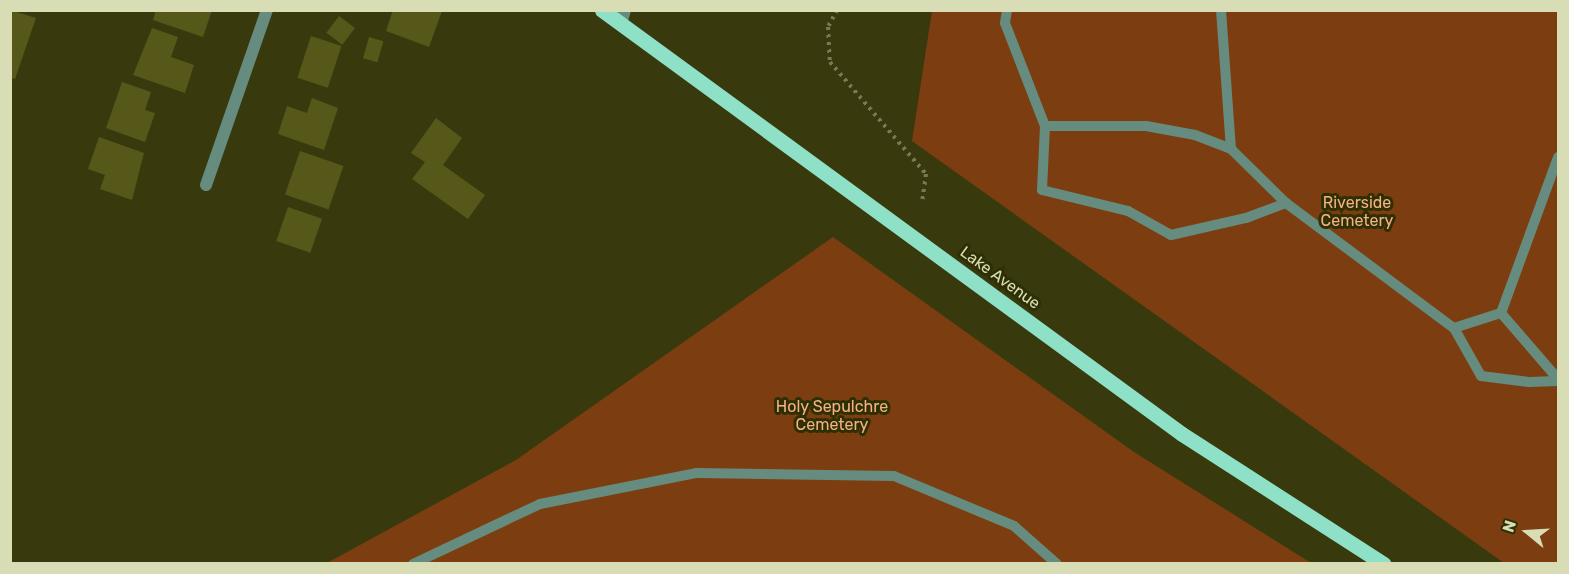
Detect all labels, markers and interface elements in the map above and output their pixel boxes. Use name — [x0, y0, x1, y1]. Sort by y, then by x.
park label: Riverside Cemetery — [1321, 193, 1393, 231]
street label: Lake Avenue — [956, 242, 1044, 314]
park label: Holy Sepulchre Cemetery — [776, 397, 888, 435]
north arrow — [1497, 502, 1557, 562]
text: N — [1499, 518, 1520, 535]

